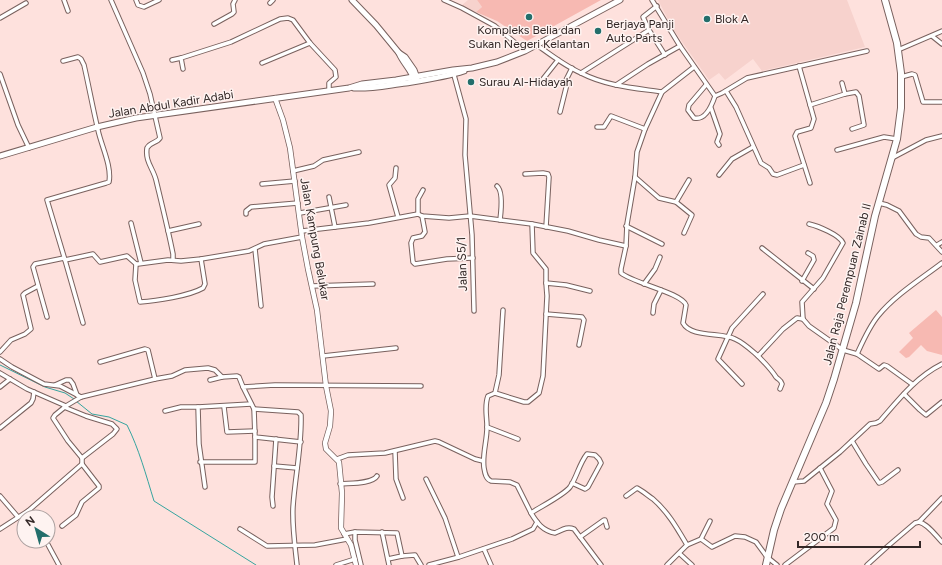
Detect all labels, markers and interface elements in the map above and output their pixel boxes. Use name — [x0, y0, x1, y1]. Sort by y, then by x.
marker: Kompleks Belia dan Sukan Negeri Kelantan — [524, 12, 534, 22]
place label: Blok A — [715, 12, 749, 26]
marker: Blok A — [702, 14, 712, 24]
place label: Berjaya Panji Auto Parts — [606, 17, 674, 45]
place label: Kompleks Belia dan Sukan Negeri Kelantan — [468, 23, 590, 51]
marker: Berjaya Panji Auto Parts — [593, 26, 603, 36]
place label: Surau Al-Hidayah — [479, 75, 573, 89]
marker: Surau Al-Hidayah — [466, 77, 476, 87]
street label: Jalan Abdul Kadir Adabi — [107, 87, 235, 121]
street label: Jalan Kampung Belukar — [297, 177, 333, 301]
street label: Jalan Raja Perempuan Zainab II — [820, 202, 874, 366]
street label: Jalan S5/1 — [454, 236, 470, 292]
north arrow — [16, 509, 56, 549]
text: N — [23, 514, 38, 529]
scale bar — [798, 523, 920, 549]
text: 200 m — [804, 530, 839, 544]

